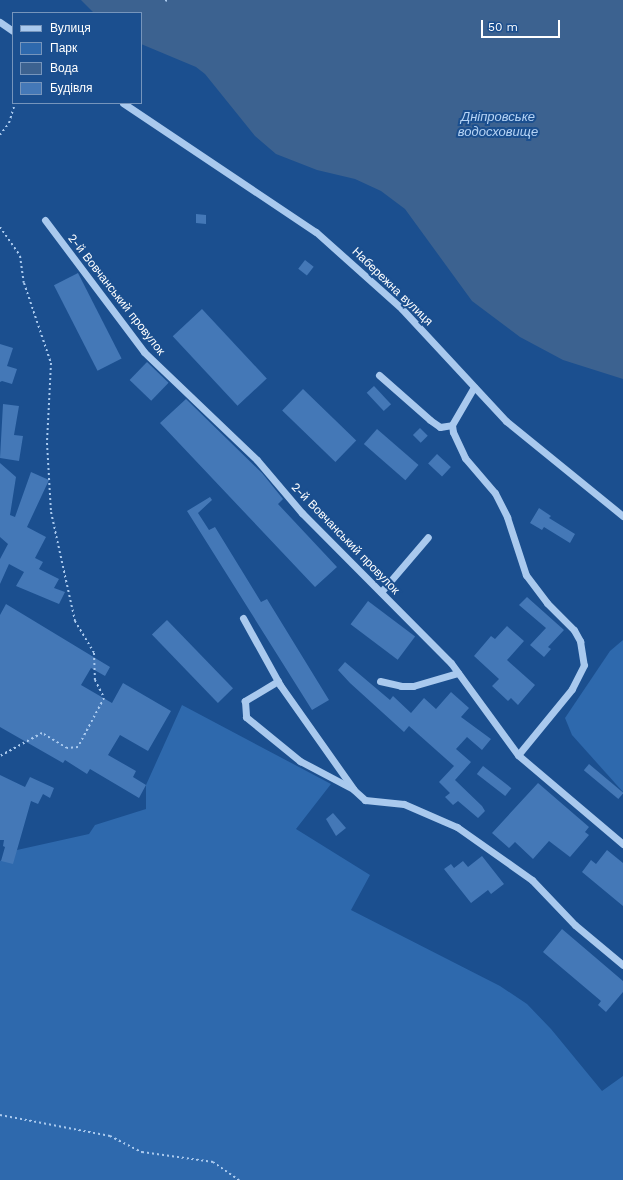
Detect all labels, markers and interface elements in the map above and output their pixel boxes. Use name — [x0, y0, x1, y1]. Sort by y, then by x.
legend — [12, 12, 142, 104]
scale bar — [483, 12, 562, 38]
text: 50 m — [488, 20, 518, 34]
text: Вулиця — [50, 21, 91, 35]
text: Парк — [50, 41, 77, 55]
text: Вода — [50, 61, 78, 75]
text: Будівля — [50, 81, 92, 95]
water label: Дніпровське водосховище — [458, 110, 538, 141]
street label: 2-й Вовчанський провулок — [64, 232, 168, 358]
street label: Набережна вулиця — [349, 245, 435, 329]
street label: 2-й Вовчанський провулок — [288, 480, 402, 598]

